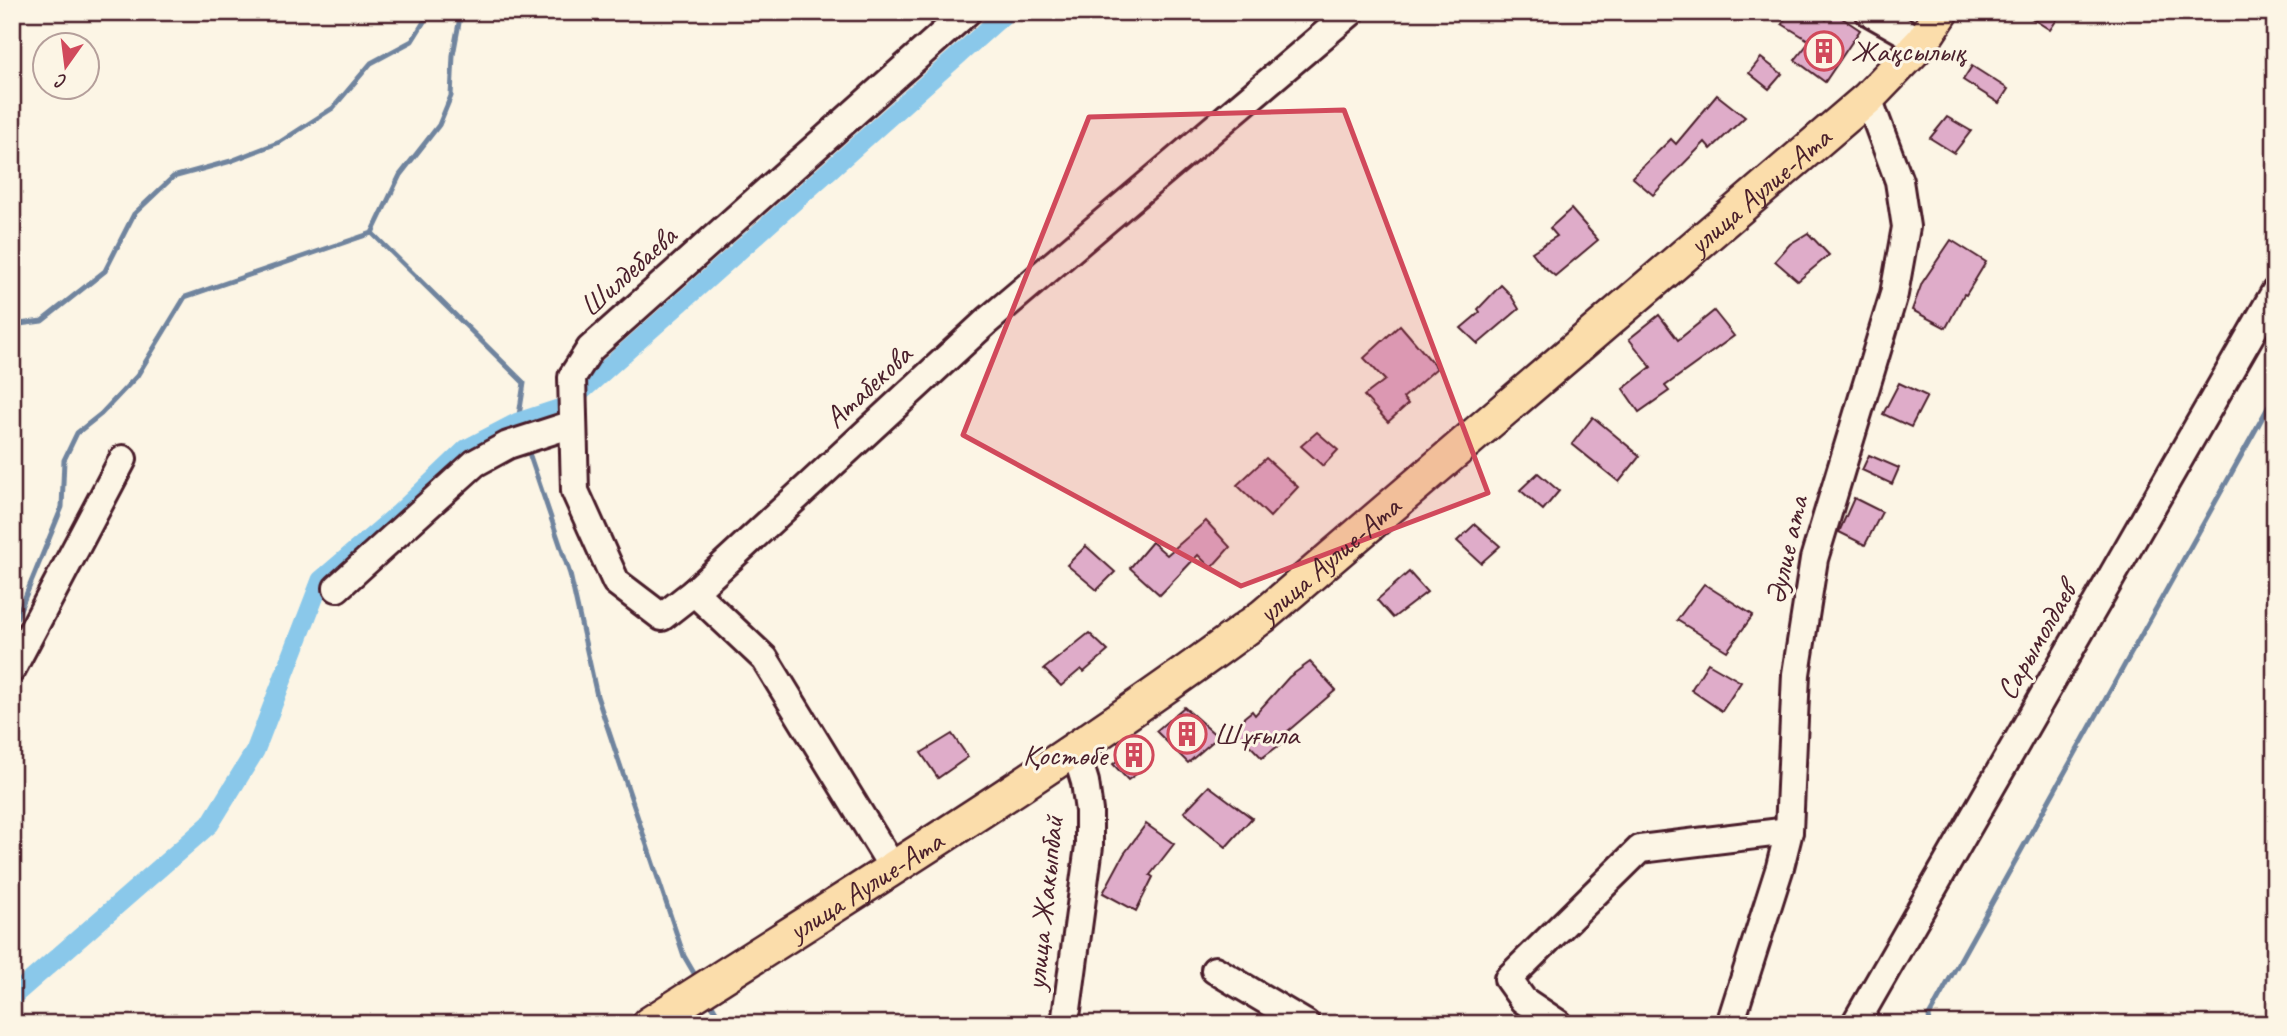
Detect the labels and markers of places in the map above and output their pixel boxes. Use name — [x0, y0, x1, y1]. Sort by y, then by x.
building icon: Жақсылық — [1803, 30, 1845, 72]
place label: Жақсылық — [1851, 32, 1968, 70]
building icon: Шұғыла — [1166, 713, 1208, 755]
place label: Шұғыла — [1214, 715, 1301, 753]
building icon: Қостөбе — [1113, 734, 1155, 776]
place label: Қостөбе — [1023, 736, 1109, 774]

